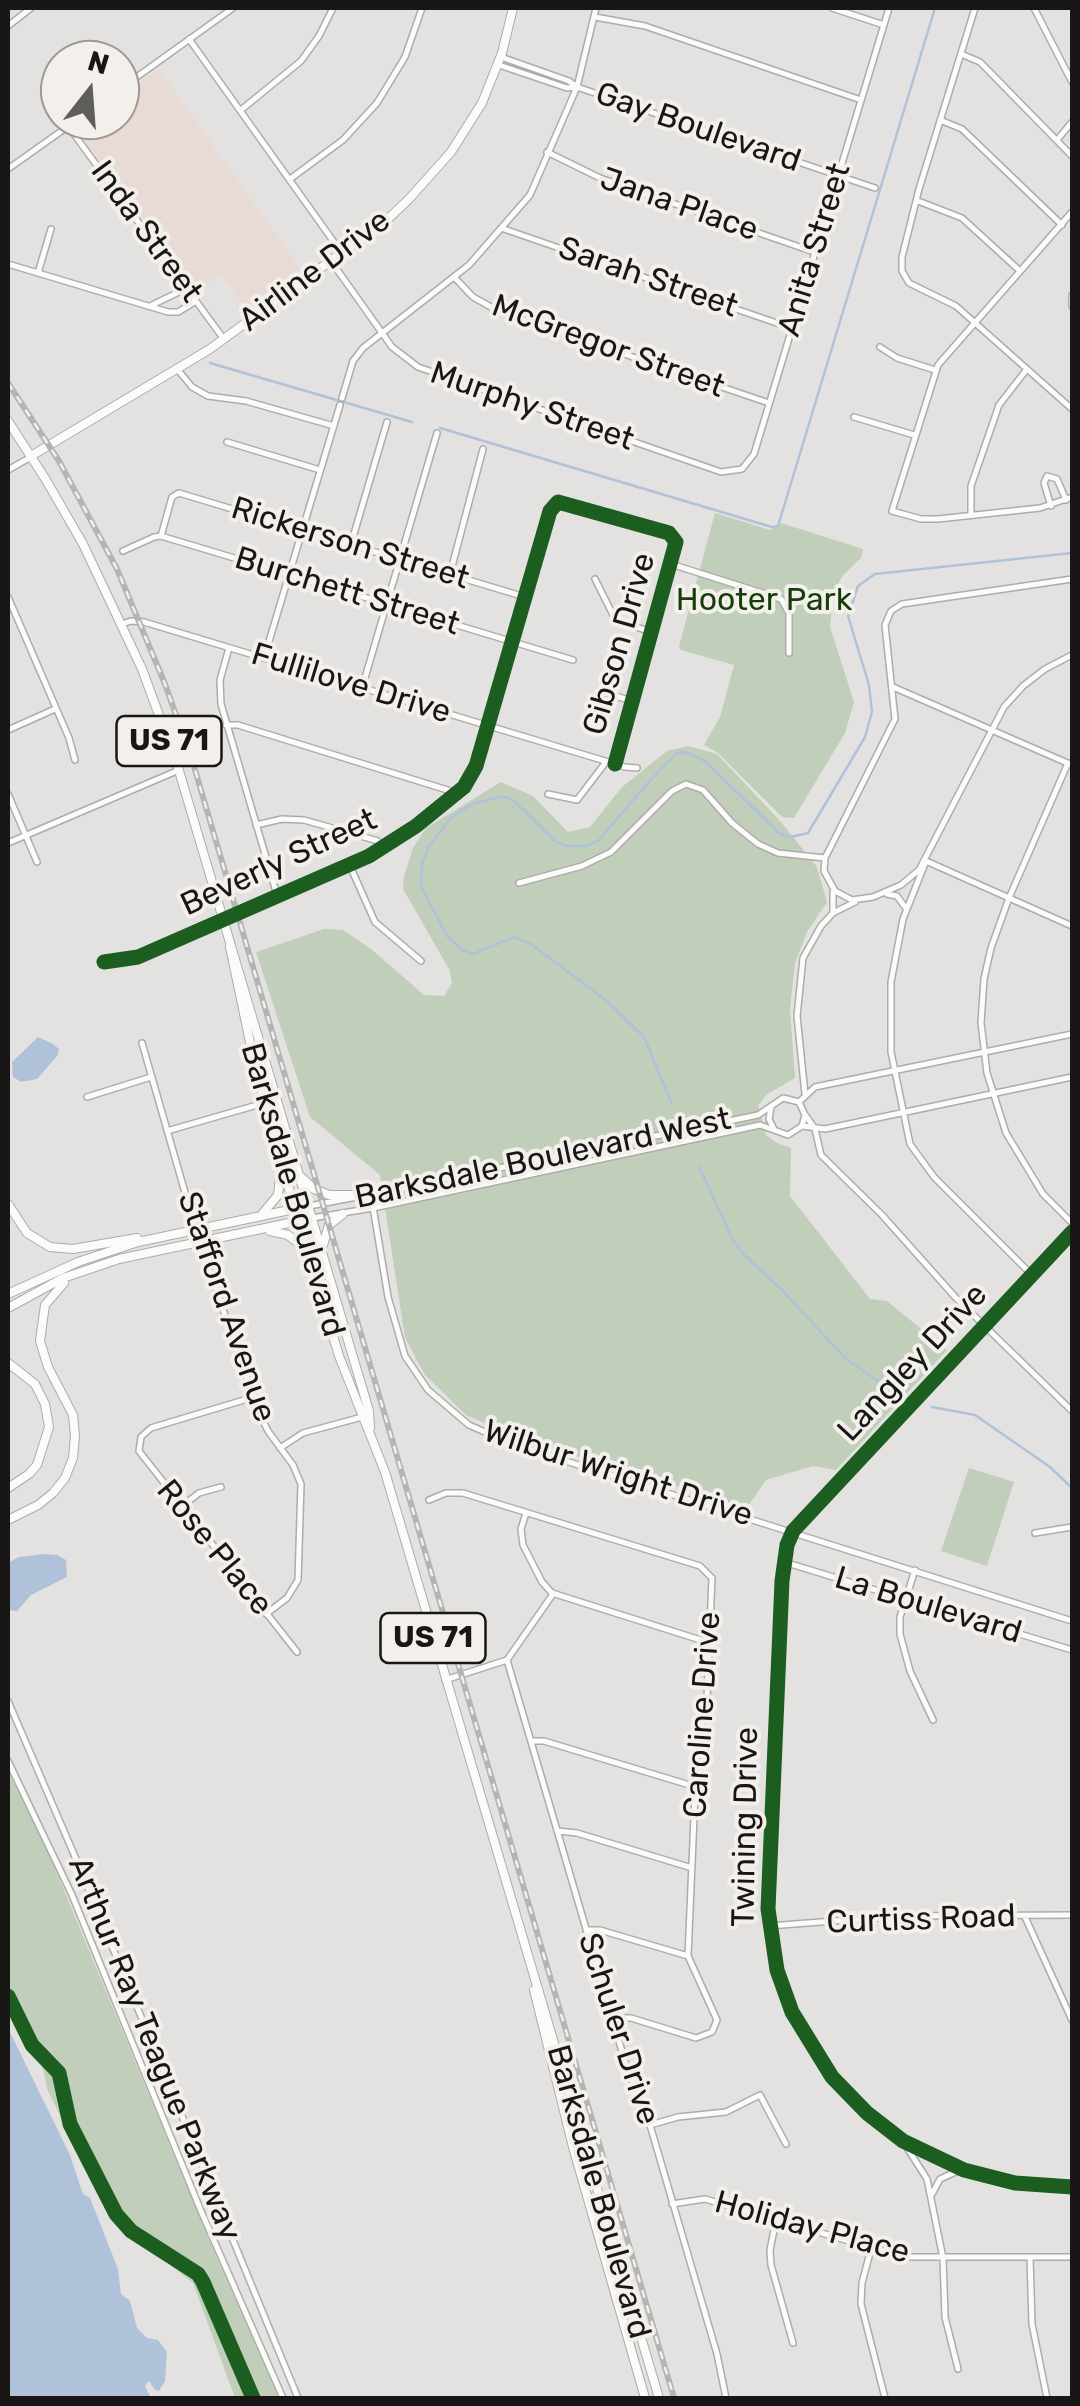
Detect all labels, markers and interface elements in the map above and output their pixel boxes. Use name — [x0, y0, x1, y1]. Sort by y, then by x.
north arrow — [40, 40, 140, 140]
text: N — [84, 44, 113, 81]
street label: Gay Boulevard — [590, 75, 806, 181]
street label: Inda Street — [82, 154, 210, 310]
street label: Anita Street — [770, 159, 860, 341]
street label: Jana Place — [595, 160, 763, 250]
street label: Airline Drive — [232, 202, 398, 340]
street label: Sarah Street — [553, 229, 743, 327]
street label: McGregor Street — [487, 287, 729, 407]
street label: Murphy Street — [425, 354, 639, 460]
street label: Rickerson Street — [226, 490, 474, 598]
street label: Burchett Street — [230, 540, 464, 644]
street label: Gibson Drive — [576, 549, 664, 739]
park label: Hooter Park — [676, 582, 852, 620]
street label: Fullilove Drive — [247, 635, 455, 733]
road number: US 71 — [116, 716, 222, 766]
street label: Beverly Street — [175, 801, 383, 925]
street label: Barksdale Boulevard — [232, 1039, 352, 1341]
street label: Barksdale Boulevard West — [352, 1100, 734, 1218]
street label: Stafford Avenue — [169, 1187, 283, 1427]
street label: Langley Drive — [830, 1276, 996, 1450]
street label: Wilbur Wright Drive — [479, 1412, 757, 1536]
street label: Rose Place — [148, 1473, 280, 1623]
street label: La Boulevard — [830, 1559, 1026, 1653]
street label: Caroline Drive — [677, 1610, 729, 1820]
road number: US 71 — [380, 1613, 486, 1663]
street label: Twining Drive — [725, 1727, 767, 1927]
street label: Arthur Ray Teague Parkway — [59, 1851, 249, 2247]
street label: Curtiss Road — [826, 1898, 1016, 1942]
street label: Schuler Drive — [569, 1928, 667, 2130]
street label: Barksdale Boulevard — [538, 2041, 658, 2343]
street label: Holiday Place — [710, 2184, 914, 2272]

